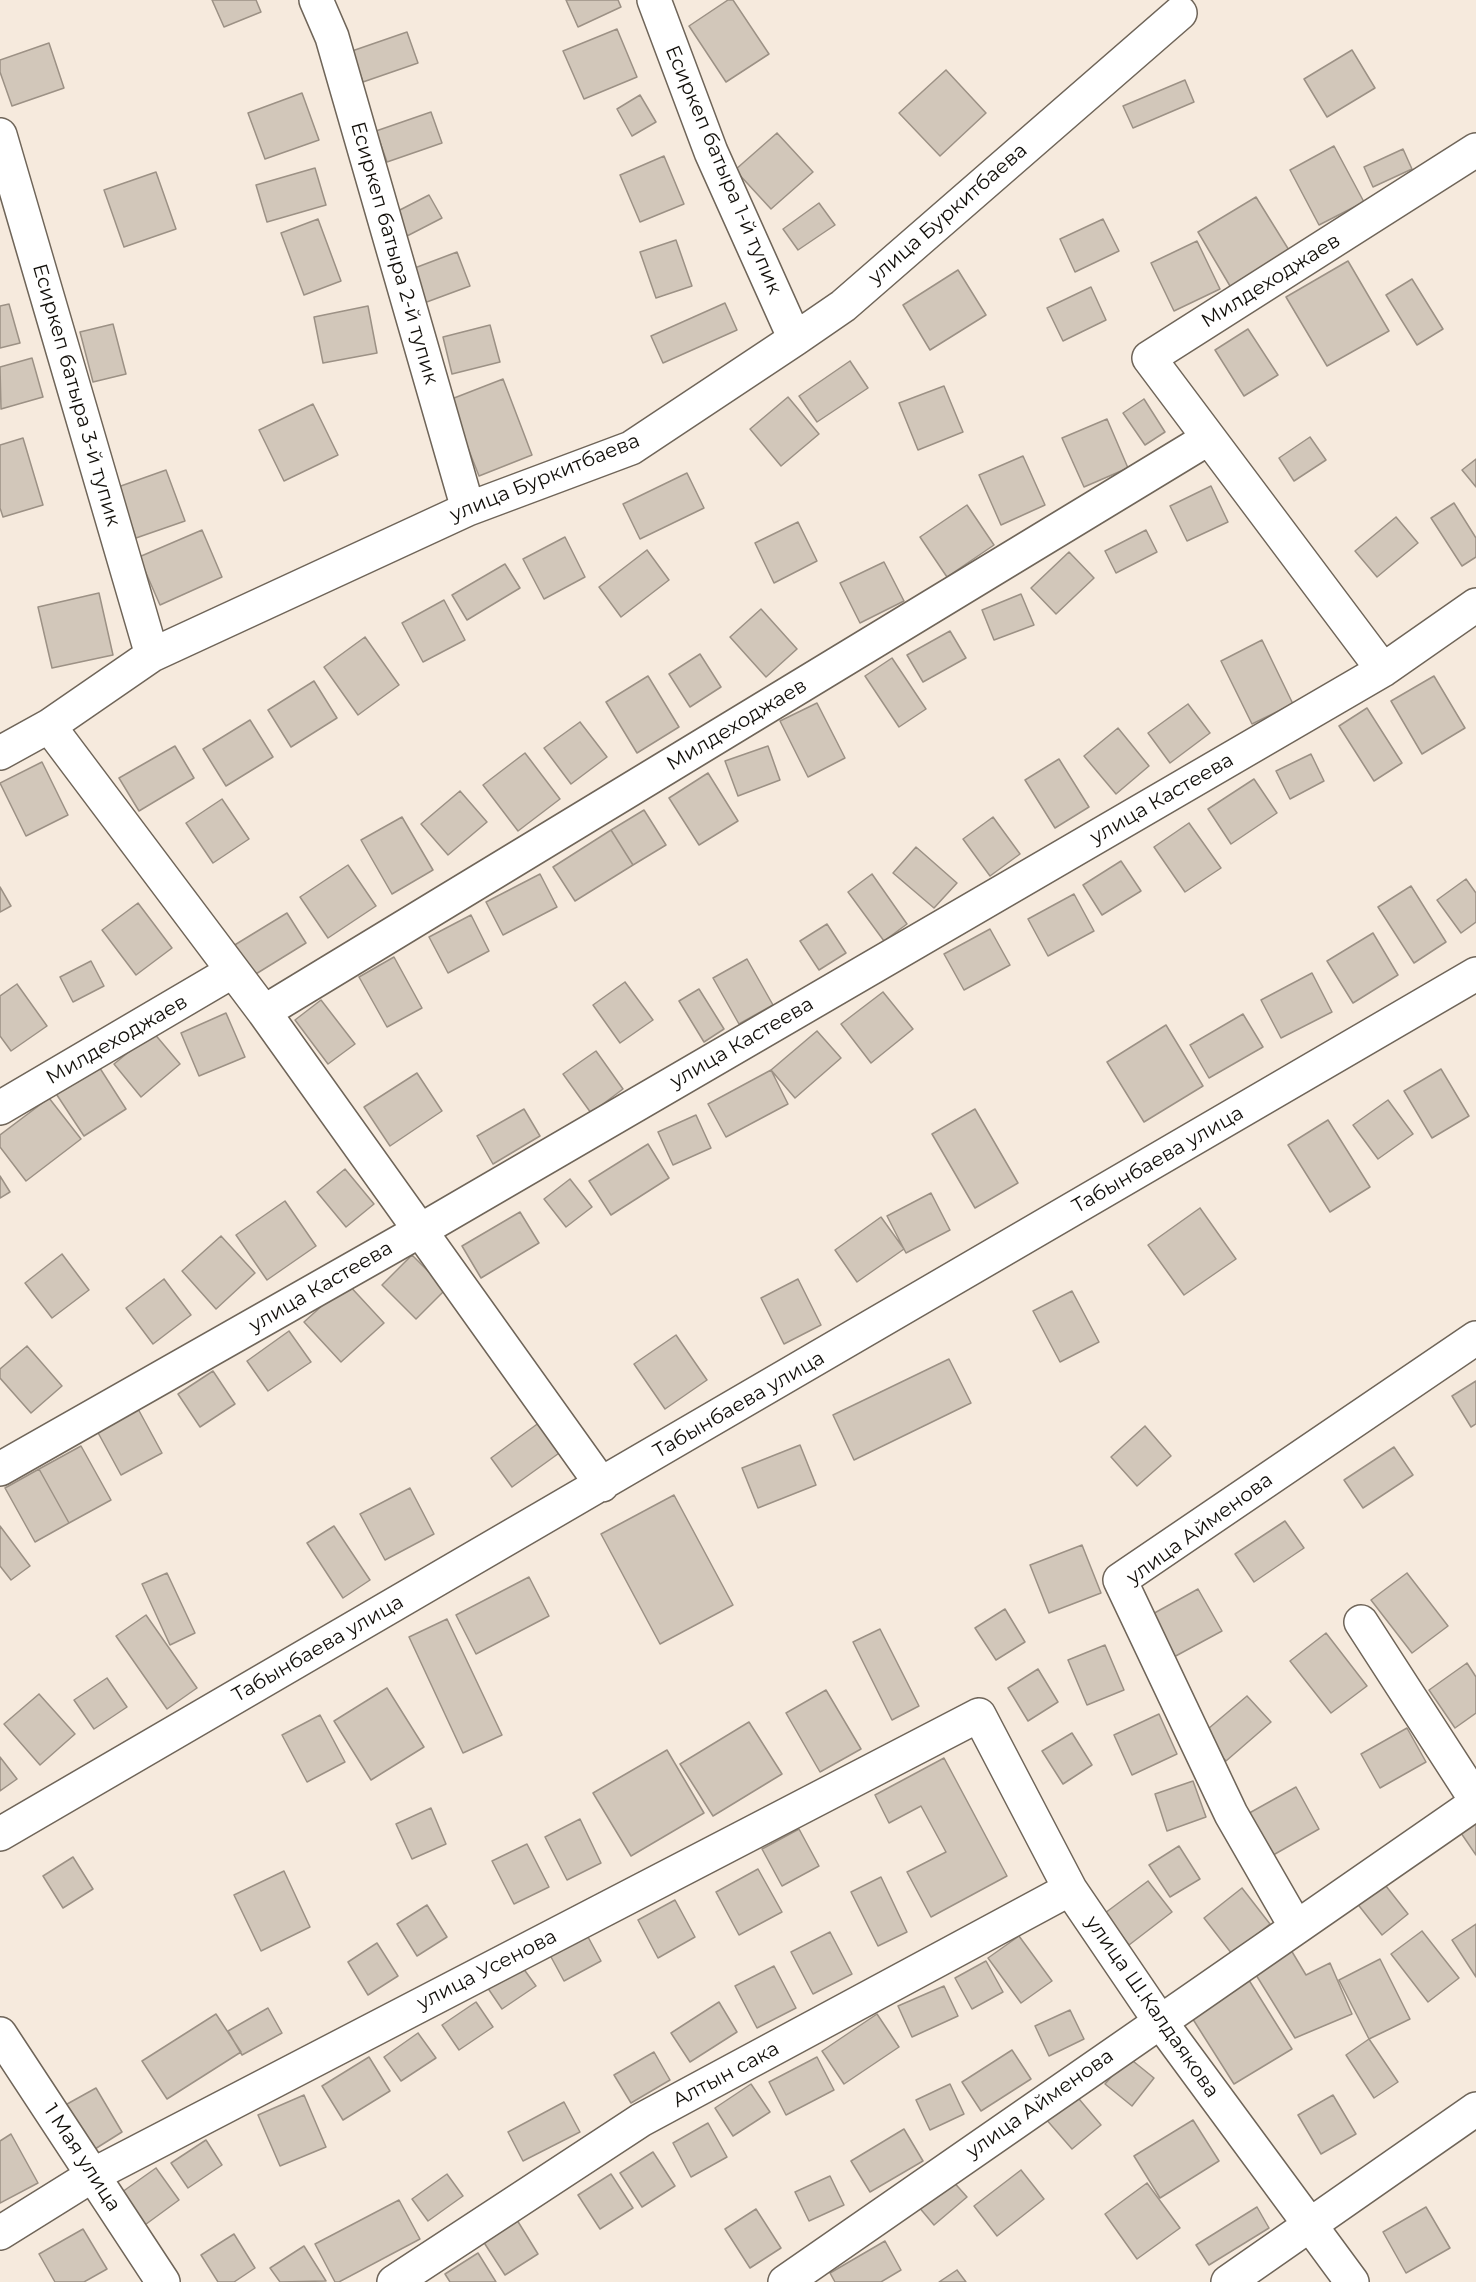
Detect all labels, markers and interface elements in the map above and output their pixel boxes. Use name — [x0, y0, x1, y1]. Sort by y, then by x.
street label: Есиркеп батыра 1-й тупик — [660, 42, 786, 298]
street label: Есиркеп батыра 2-й тупик — [345, 119, 443, 387]
street label: улица Буркитбаева — [864, 138, 1032, 290]
street label: Милдеходжаев — [1197, 229, 1345, 333]
street label: Есиркеп батыра 3-й тупик — [27, 261, 125, 529]
street label: улица Буркитбаева — [447, 429, 643, 527]
street label: Милдеходжаев — [663, 674, 811, 776]
street label: улица Кастеева — [1086, 748, 1238, 850]
street label: Милдеходжаев — [42, 990, 192, 1090]
street label: улица Кастеева — [666, 992, 818, 1094]
street label: Табынбаева улица — [1068, 1101, 1248, 1219]
street label: улица Кастеева — [245, 1236, 397, 1338]
street label: Табынбаева улица — [649, 1346, 829, 1464]
street label: улица Айменова — [1122, 1468, 1278, 1590]
street label: Табынбаева улица — [228, 1590, 408, 1708]
street label: улица Ш.Калдаякова — [1080, 1911, 1224, 2103]
street label: улица Усенова — [413, 1924, 561, 2016]
street label: Алтын сака — [669, 2037, 783, 2113]
street label: улица Айменова — [962, 2044, 1118, 2164]
street label: 1 Мая улица — [38, 2100, 126, 2216]

